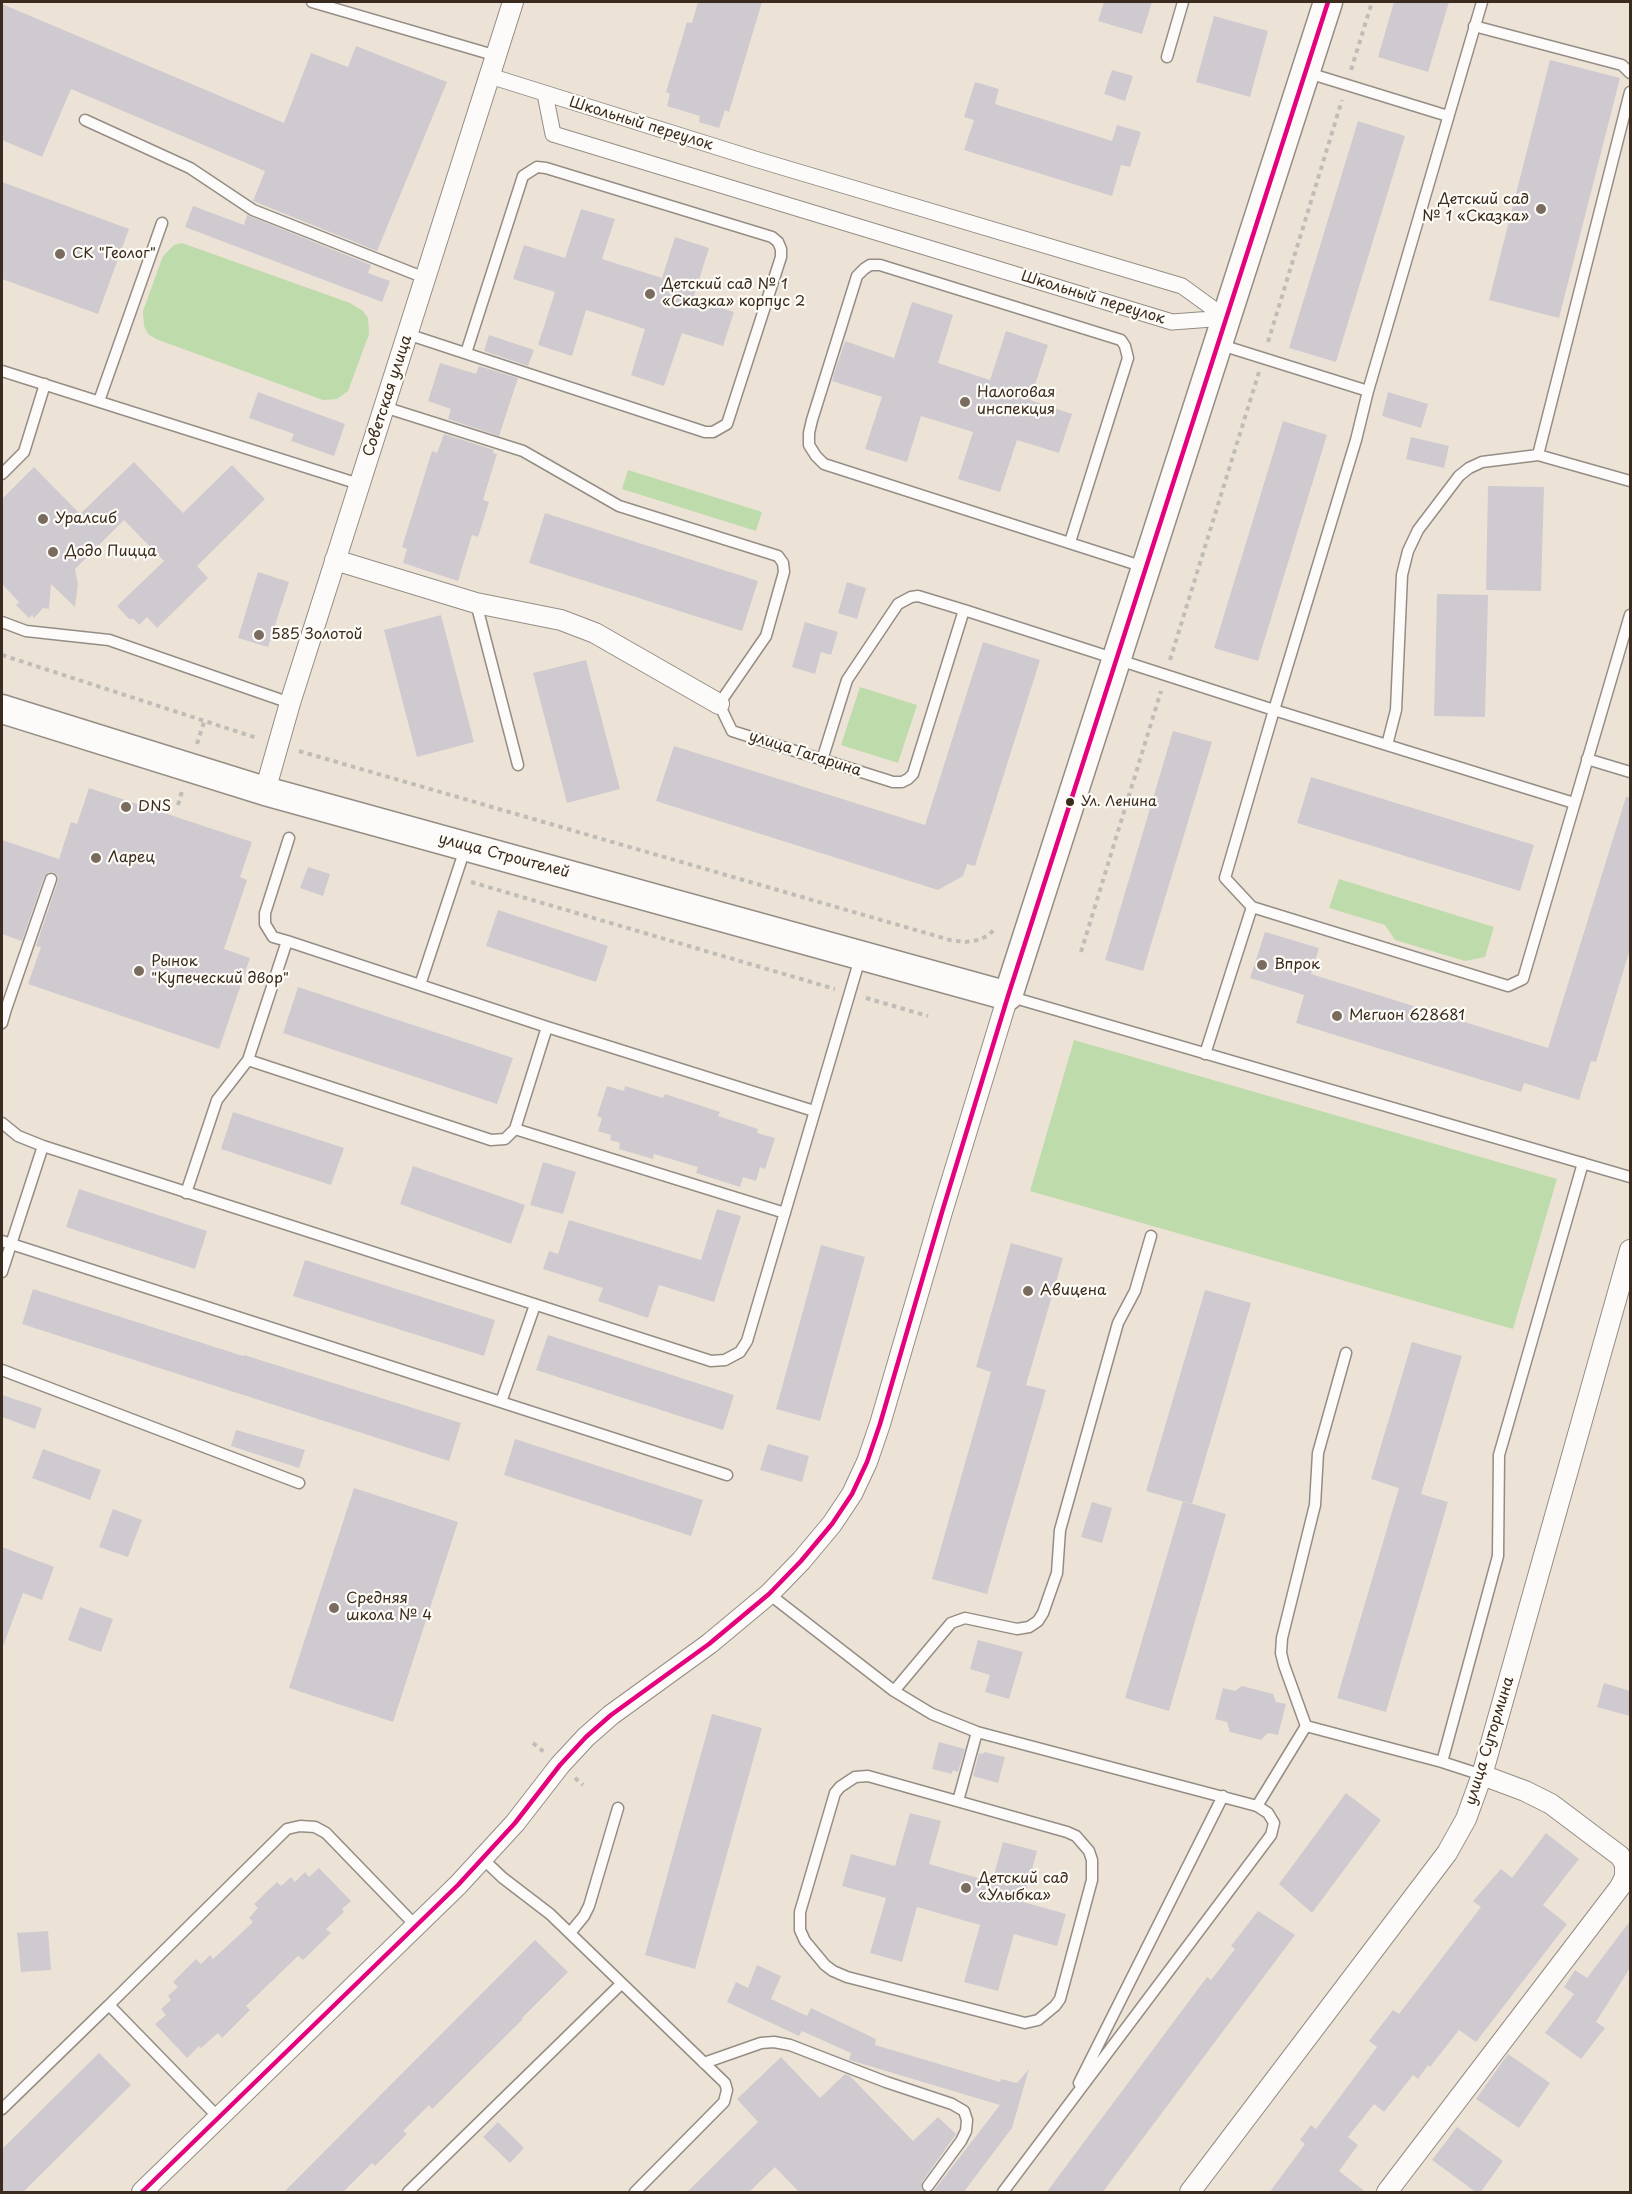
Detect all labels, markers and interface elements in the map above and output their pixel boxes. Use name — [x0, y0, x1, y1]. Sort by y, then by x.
street label: Школьный переулок — [567, 94, 715, 154]
place label: Детский сад № 1 «Сказка» — [1422, 191, 1529, 226]
marker: Детский сад № 1 «Сказка» — [1534, 202, 1548, 216]
place label: СК "Геолог" — [72, 245, 156, 263]
marker: СК "Геолог" — [53, 247, 67, 261]
street label: Школьный переулок — [1019, 268, 1167, 328]
place label: Детский сад № 1 «Сказка» корпус 2 — [662, 276, 805, 311]
marker: Детский сад № 1 «Сказка» корпус 2 — [643, 287, 657, 301]
street label: Советская улица — [360, 333, 416, 459]
place label: Налоговая инспекция — [977, 384, 1055, 419]
marker: Налоговая инспекция — [958, 395, 972, 409]
place label: Уралсиб — [55, 510, 117, 528]
marker: Уралсиб — [36, 512, 50, 526]
place label: Додо Пицца — [65, 543, 157, 561]
marker: Додо Пицца — [46, 545, 60, 559]
place label: 585 Золотой — [271, 626, 363, 644]
marker: 585 Золотой — [252, 628, 266, 642]
street label: улица Гагарина — [746, 727, 864, 781]
place label: Ул. Ленина — [1081, 794, 1157, 810]
marker: Ул. Ленина — [1064, 796, 1076, 808]
place label: DNS — [138, 798, 171, 816]
marker: DNS — [119, 800, 133, 814]
street label: улица Строителей — [437, 830, 571, 882]
place label: Ларец — [108, 849, 155, 867]
marker: Ларец — [89, 851, 103, 865]
place label: Рынок "Купеческий двор" — [151, 953, 289, 988]
place label: Впрок — [1274, 956, 1320, 974]
marker: Впрок — [1255, 958, 1269, 972]
marker: Рынок "Купеческий двор" — [132, 964, 146, 978]
place label: Мегион 628681 — [1349, 1007, 1465, 1025]
marker: Мегион 628681 — [1330, 1009, 1344, 1023]
place label: Авицена — [1040, 1282, 1106, 1300]
marker: Авицена — [1021, 1284, 1035, 1298]
place label: Средняя школа № 4 — [346, 1590, 432, 1625]
marker: Средняя школа № 4 — [327, 1601, 341, 1615]
street label: улица Сутормина — [1462, 1675, 1518, 1807]
place label: Детский сад «Улыбка» — [978, 1870, 1069, 1905]
marker: Детский сад «Улыбка» — [959, 1881, 973, 1895]

